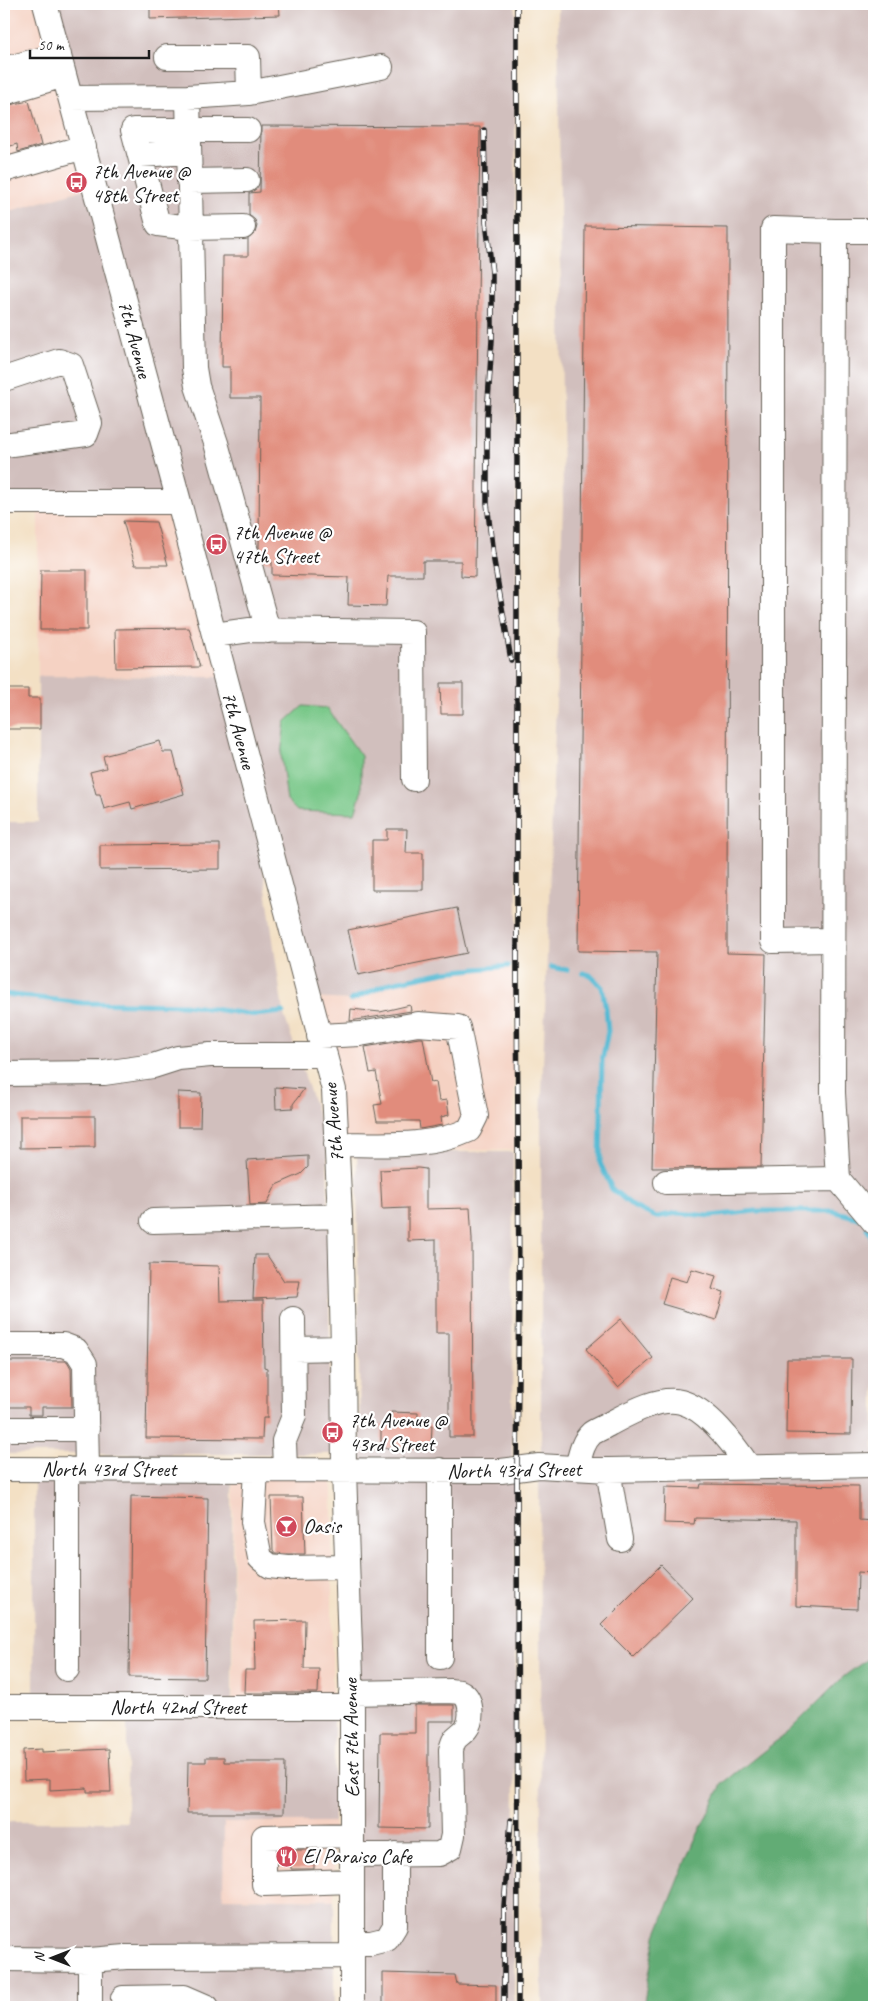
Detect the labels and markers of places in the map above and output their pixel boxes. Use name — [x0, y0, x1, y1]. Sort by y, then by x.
place label: 7th Avenue @ 48th Street — [92, 158, 191, 208]
bus stop icon: 7th Avenue @ 48th Street — [64, 171, 88, 195]
place label: 7th Avenue @ 47th Street — [233, 519, 332, 569]
bus stop icon: 7th Avenue @ 47th Street — [205, 532, 229, 556]
place label: 7th Avenue @ 43rd Street — [349, 1407, 448, 1457]
bus stop icon: 7th Avenue @ 43rd Street — [321, 1420, 345, 1444]
place label: Oasis — [303, 1513, 343, 1539]
bar icon: Oasis — [275, 1514, 299, 1538]
place label: El Paraiso Cafe — [303, 1843, 413, 1869]
restaurant icon: El Paraiso Cafe — [275, 1844, 299, 1868]

